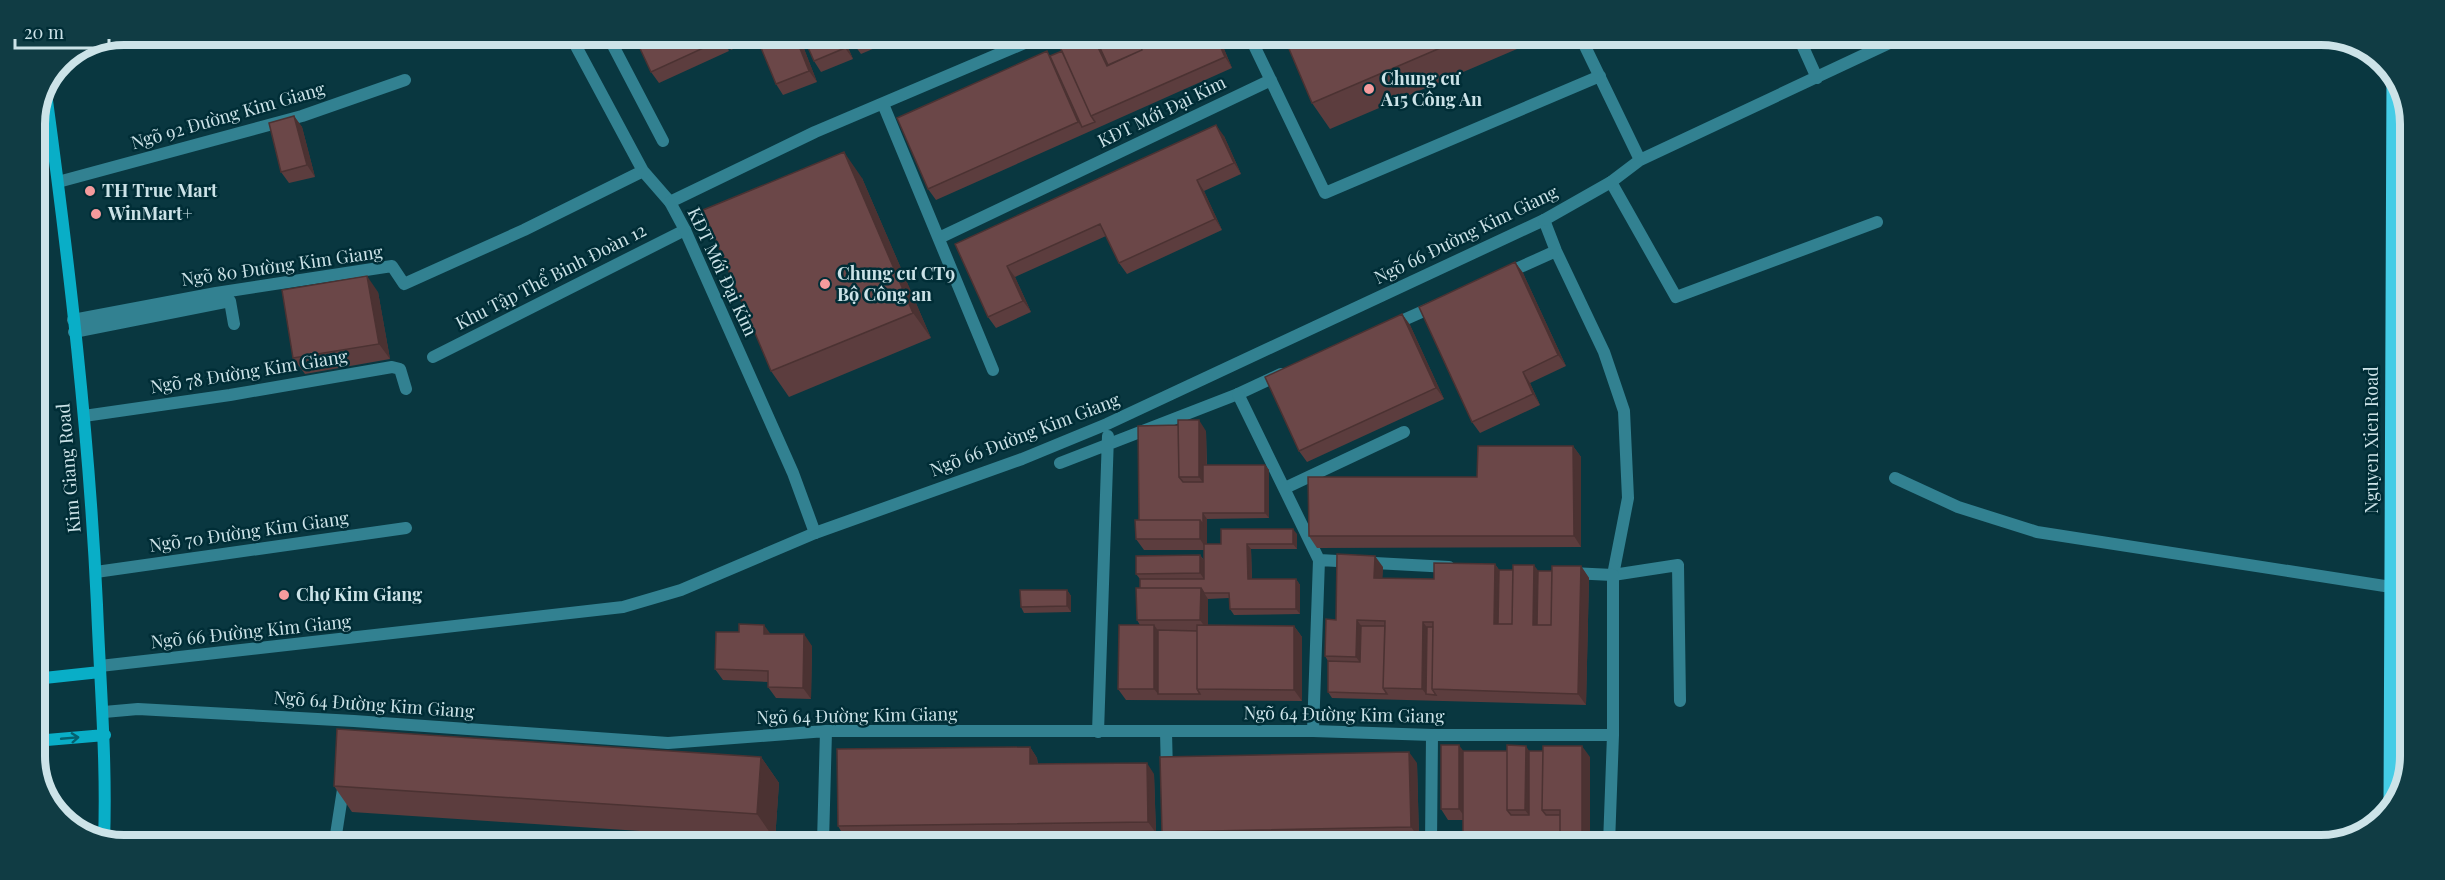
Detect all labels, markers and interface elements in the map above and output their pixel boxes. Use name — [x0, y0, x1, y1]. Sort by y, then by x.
scale bar — [15, 12, 110, 50]
text: 20 m — [24, 20, 64, 44]
place label: Chung cư A15 Công An — [1380, 66, 1482, 111]
street label: KĐT Mới Đại Kim — [1094, 70, 1230, 153]
street label: Ngõ 92 Đường Kim Giang — [128, 76, 328, 154]
marker: Chung cư A15 Công An — [1362, 82, 1376, 96]
place label: TH True Mart — [102, 178, 218, 202]
street label: Ngõ 66 Đường Kim Giang — [1370, 179, 1562, 289]
marker: TH True Mart — [83, 184, 97, 198]
place label: WinMart+ — [107, 201, 193, 225]
street label: KĐT Mới Đại Kim — [683, 203, 763, 340]
marker: WinMart+ — [89, 207, 103, 221]
street label: Khu Tập Thể Binh Đoàn 12 — [451, 217, 650, 335]
street label: Ngõ 80 Đường Kim Giang — [180, 239, 385, 291]
place label: Chung cư CT9 Bộ Công an — [837, 261, 955, 306]
marker: Chung cư CT9 Bộ Công an — [818, 277, 832, 291]
street label: Ngõ 78 Đường Kim Giang — [148, 343, 350, 398]
street label: Nguyen Xien Road — [2359, 366, 2383, 514]
street label: Ngõ 66 Đường Kim Giang — [926, 387, 1123, 481]
street label: Kim Giang Road — [50, 402, 86, 534]
street label: Ngõ 70 Đường Kim Giang — [148, 505, 351, 557]
place label: Chợ Kim Giang — [296, 582, 422, 606]
marker: Chợ Kim Giang — [277, 588, 291, 602]
street label: Ngõ 66 Đường Kim Giang — [149, 608, 353, 653]
street label: Ngõ 64 Đường Kim Giang — [273, 685, 476, 723]
street label: Ngõ 64 Đường Kim Giang — [1243, 700, 1445, 728]
street label: Ngõ 64 Đường Kim Giang — [756, 701, 958, 729]
one-way arrow — [59, 732, 79, 743]

